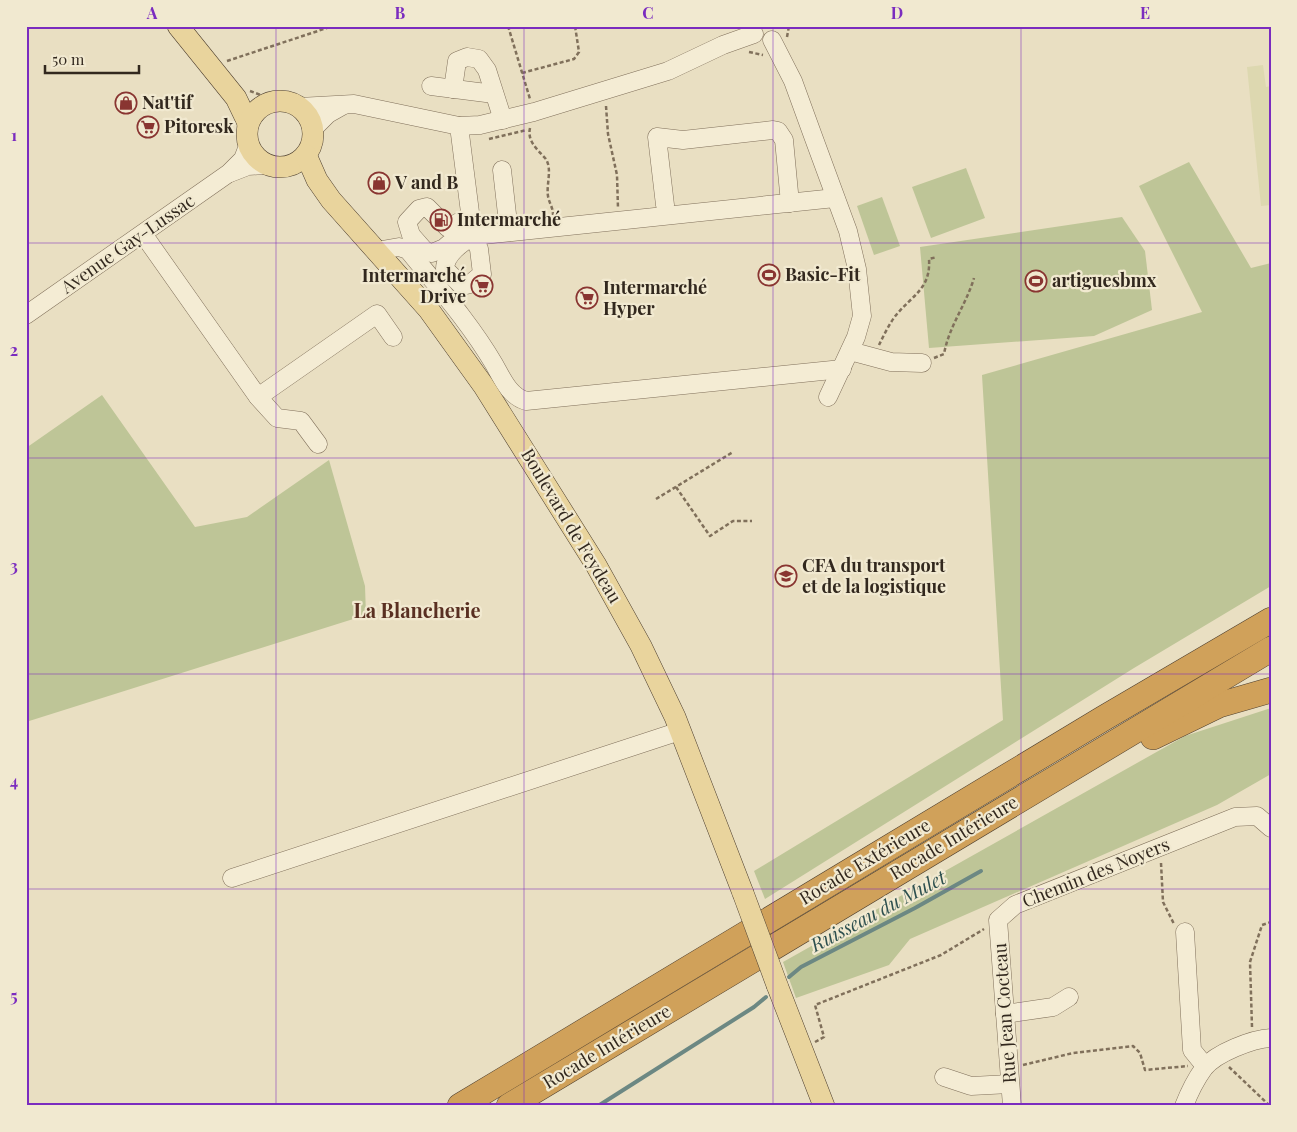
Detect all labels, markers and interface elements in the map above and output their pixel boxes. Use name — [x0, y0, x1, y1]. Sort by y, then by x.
text: A — [146, 2, 158, 23]
text: B — [395, 2, 406, 23]
text: C — [642, 2, 654, 23]
text: D — [891, 2, 903, 23]
text: E — [1140, 2, 1150, 23]
scale bar — [45, 42, 139, 74]
text: 50 m — [52, 49, 85, 69]
place label: Nat'tif — [142, 90, 194, 114]
shop icon: Nat'tif — [114, 91, 138, 115]
place label: Pitoresk — [164, 114, 234, 138]
supermarket icon: Pitoresk — [136, 115, 160, 139]
text: 1 — [11, 124, 17, 145]
place label: V and B — [394, 170, 458, 194]
shop icon: V and B — [367, 171, 391, 195]
street label: Avenue Gay-Lussac — [55, 188, 199, 299]
place label: Intermarché — [457, 207, 561, 231]
fuel station icon: Intermarché — [429, 208, 453, 232]
place label: Basic-Fit — [785, 262, 861, 286]
place label: Intermarché Drive — [362, 263, 466, 308]
sports icon: Basic-Fit — [757, 263, 781, 287]
place label: artiguesbmx — [1052, 268, 1157, 292]
sports icon: artiguesbmx — [1024, 269, 1048, 293]
supermarket icon: Intermarché Drive — [470, 274, 494, 298]
place label: Intermarché Hyper — [603, 275, 707, 320]
supermarket icon: Intermarché Hyper — [575, 286, 599, 310]
text: 2 — [10, 339, 18, 360]
street label: Boulevard de Feydeau — [516, 444, 628, 608]
place label: CFA du transport et de la logistique — [802, 553, 946, 598]
text: 3 — [10, 555, 18, 576]
school or university icon: CFA du transport et de la logistique — [774, 564, 798, 588]
district label: La Blancherie — [353, 596, 481, 623]
text: 4 — [10, 770, 18, 791]
street label: Rocade Intérieure — [885, 789, 1022, 885]
street label: Rocade Extérieure — [795, 813, 934, 910]
street label: Chemin des Noyers — [1018, 832, 1173, 913]
water label: Ruisseau du Mulet — [804, 863, 951, 957]
street label: Rue Jean Cocteau — [987, 942, 1021, 1084]
text: 5 — [10, 985, 18, 1006]
street label: Rocade Intérieure — [538, 998, 675, 1094]

